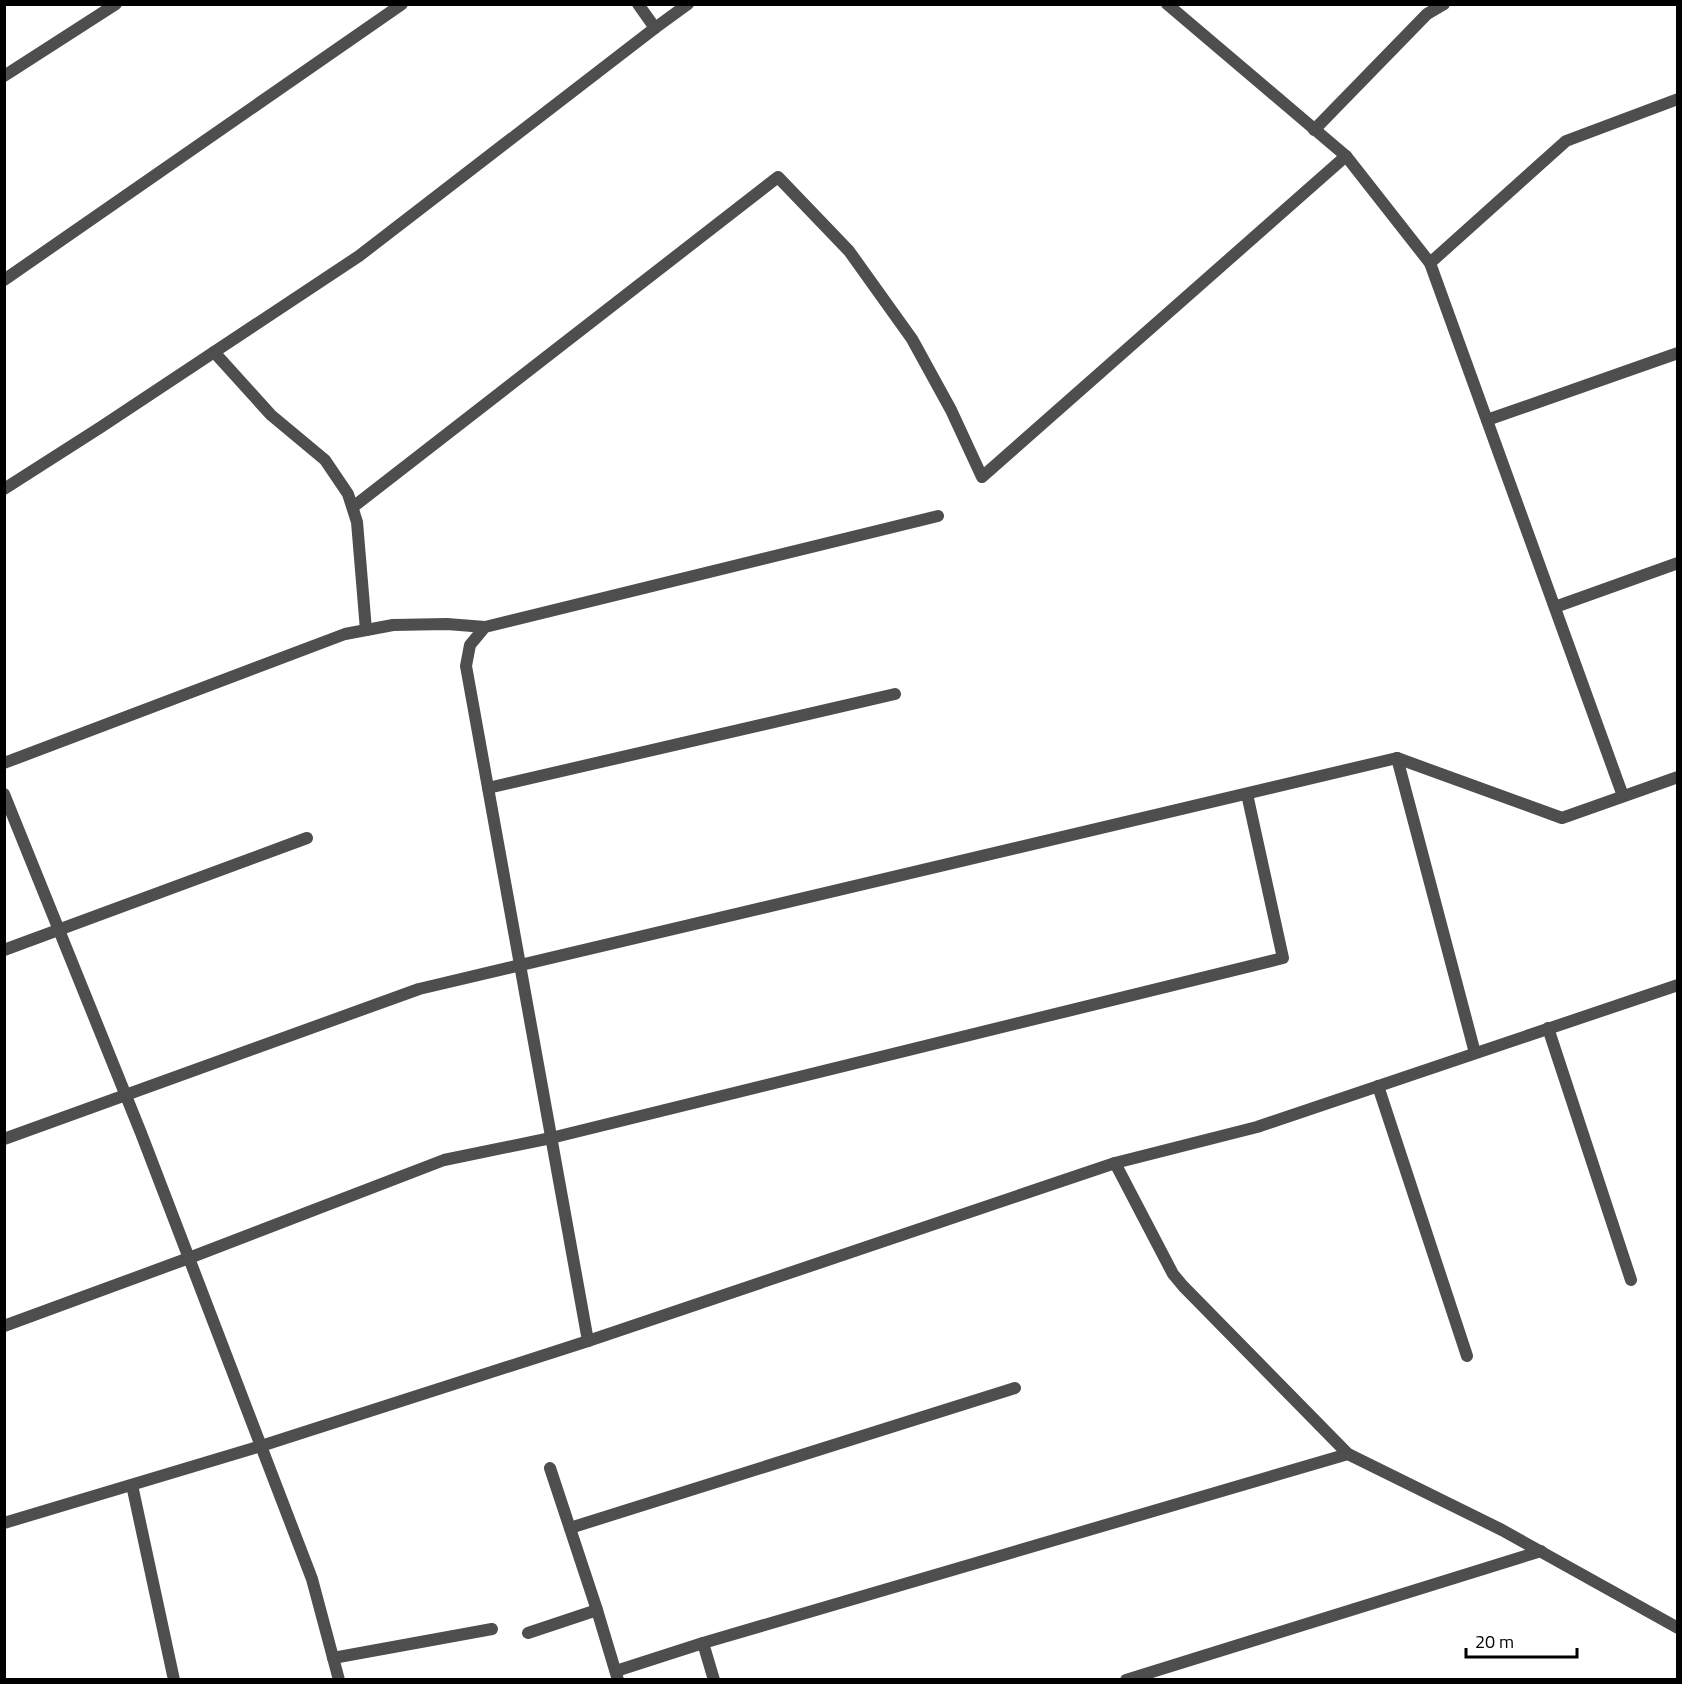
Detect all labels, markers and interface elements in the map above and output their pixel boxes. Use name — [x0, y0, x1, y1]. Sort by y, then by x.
scale bar — [1466, 1621, 1577, 1659]
text: 20 m — [1475, 1628, 1514, 1655]

